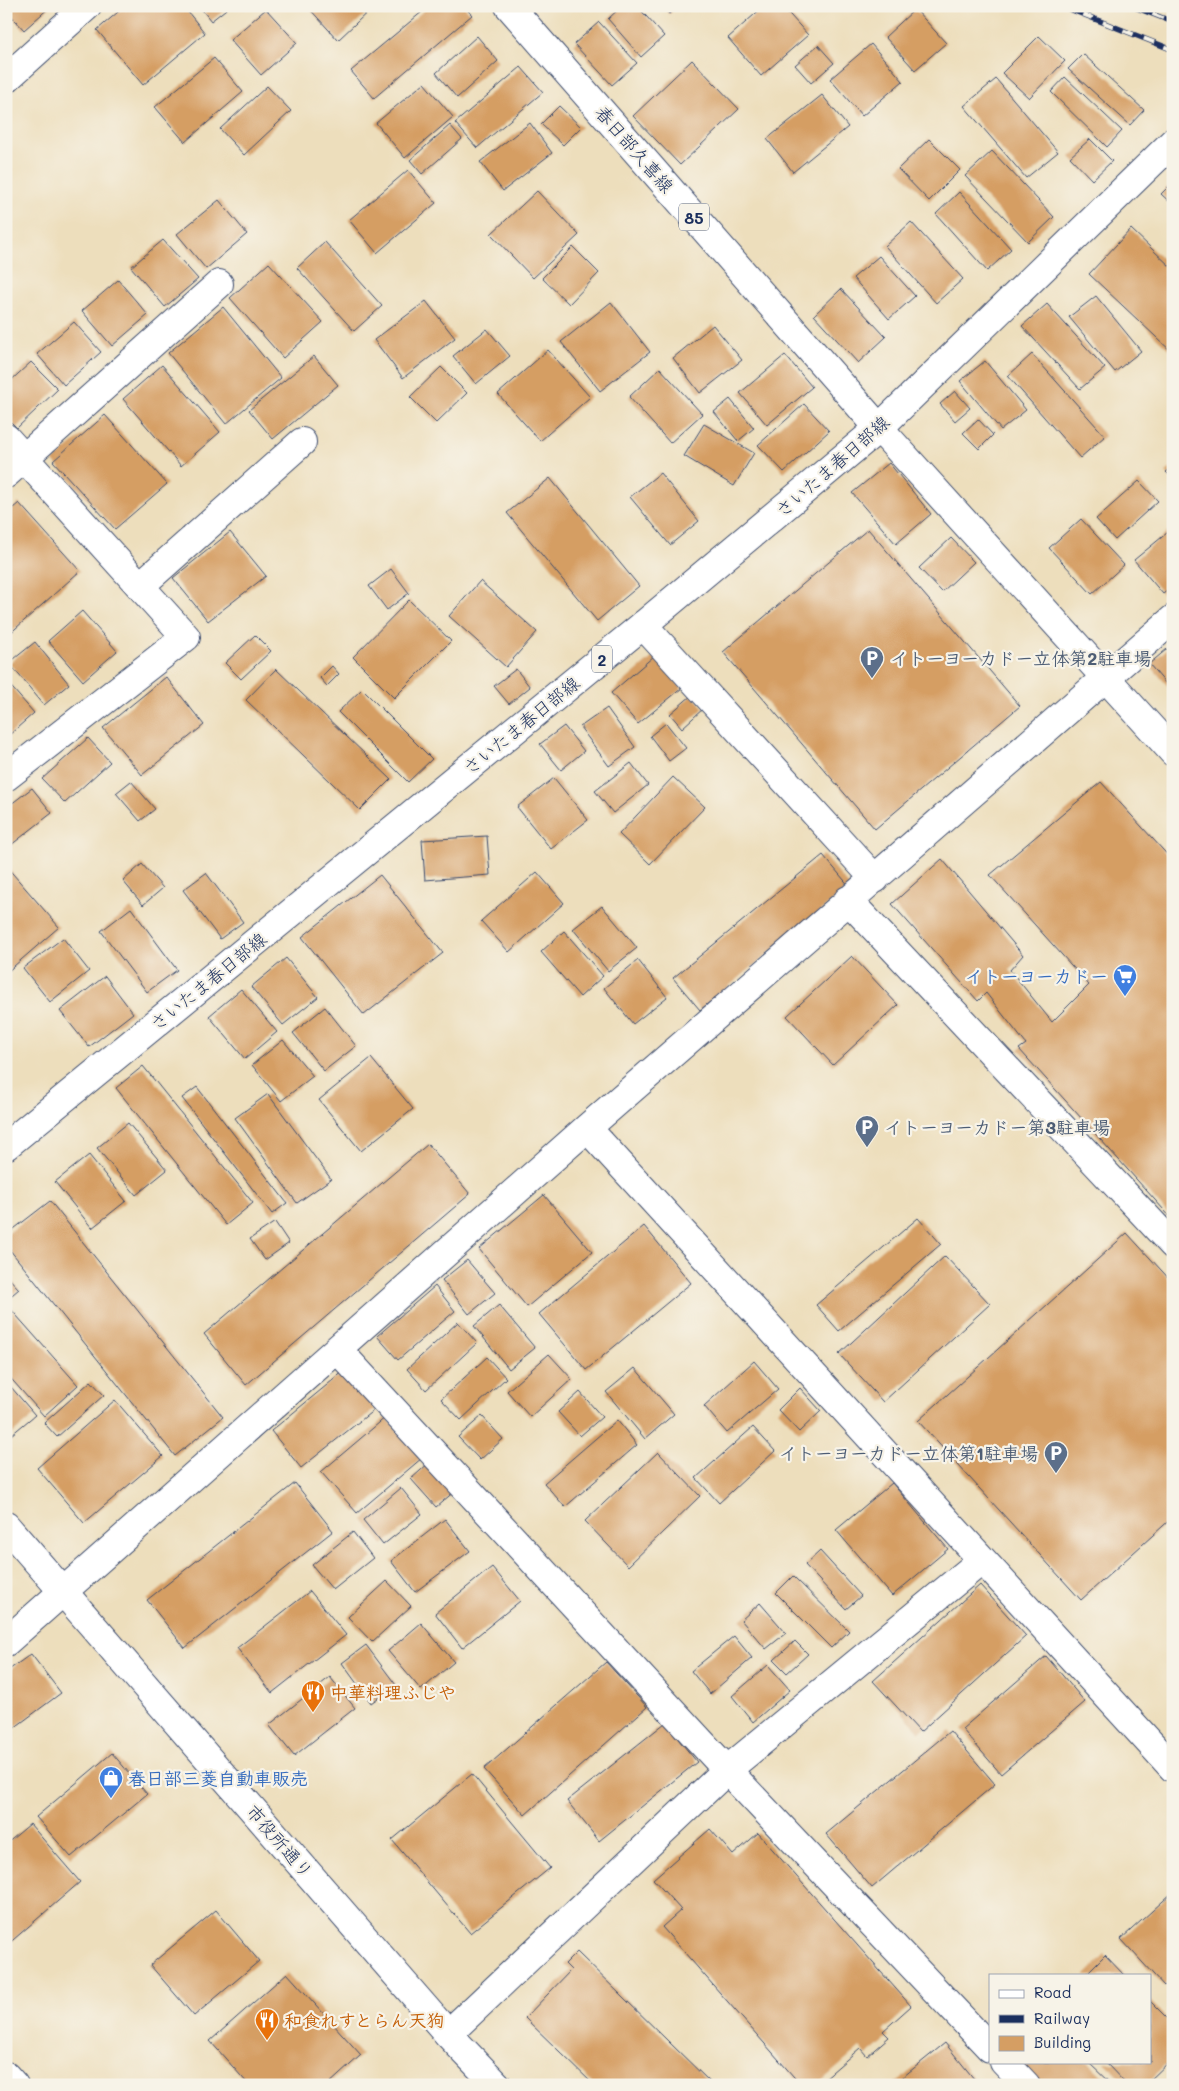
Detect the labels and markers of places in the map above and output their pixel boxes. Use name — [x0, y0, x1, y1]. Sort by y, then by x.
parking icon: イトーヨーカドー立体第2駐車場 — [859, 645, 885, 679]
place label: イトーヨーカドー立体第2駐車場 — [890, 646, 1151, 670]
supermarket icon: イトーヨーカドー — [1112, 963, 1138, 997]
place label: イトーヨーカドー — [965, 964, 1108, 988]
parking icon: イトーヨーカドー第3駐車場 — [854, 1114, 880, 1148]
place label: イトーヨーカドー第3駐車場 — [884, 1115, 1110, 1139]
parking icon: イトーヨーカドー立体第1駐車場 — [1043, 1440, 1069, 1474]
place label: イトーヨーカドー立体第1駐車場 — [779, 1441, 1038, 1465]
restaurant icon: 中華料理ふじや — [300, 1679, 326, 1713]
place label: 中華料理ふじや — [330, 1680, 456, 1704]
shop icon: 春日部三菱自動車販売 — [98, 1765, 124, 1799]
place label: 春日部三菱自動車販売 — [128, 1766, 308, 1790]
restaurant icon: 和食れすとらん天狗 — [254, 2007, 280, 2041]
place label: 和食れすとらん天狗 — [284, 2008, 445, 2032]

